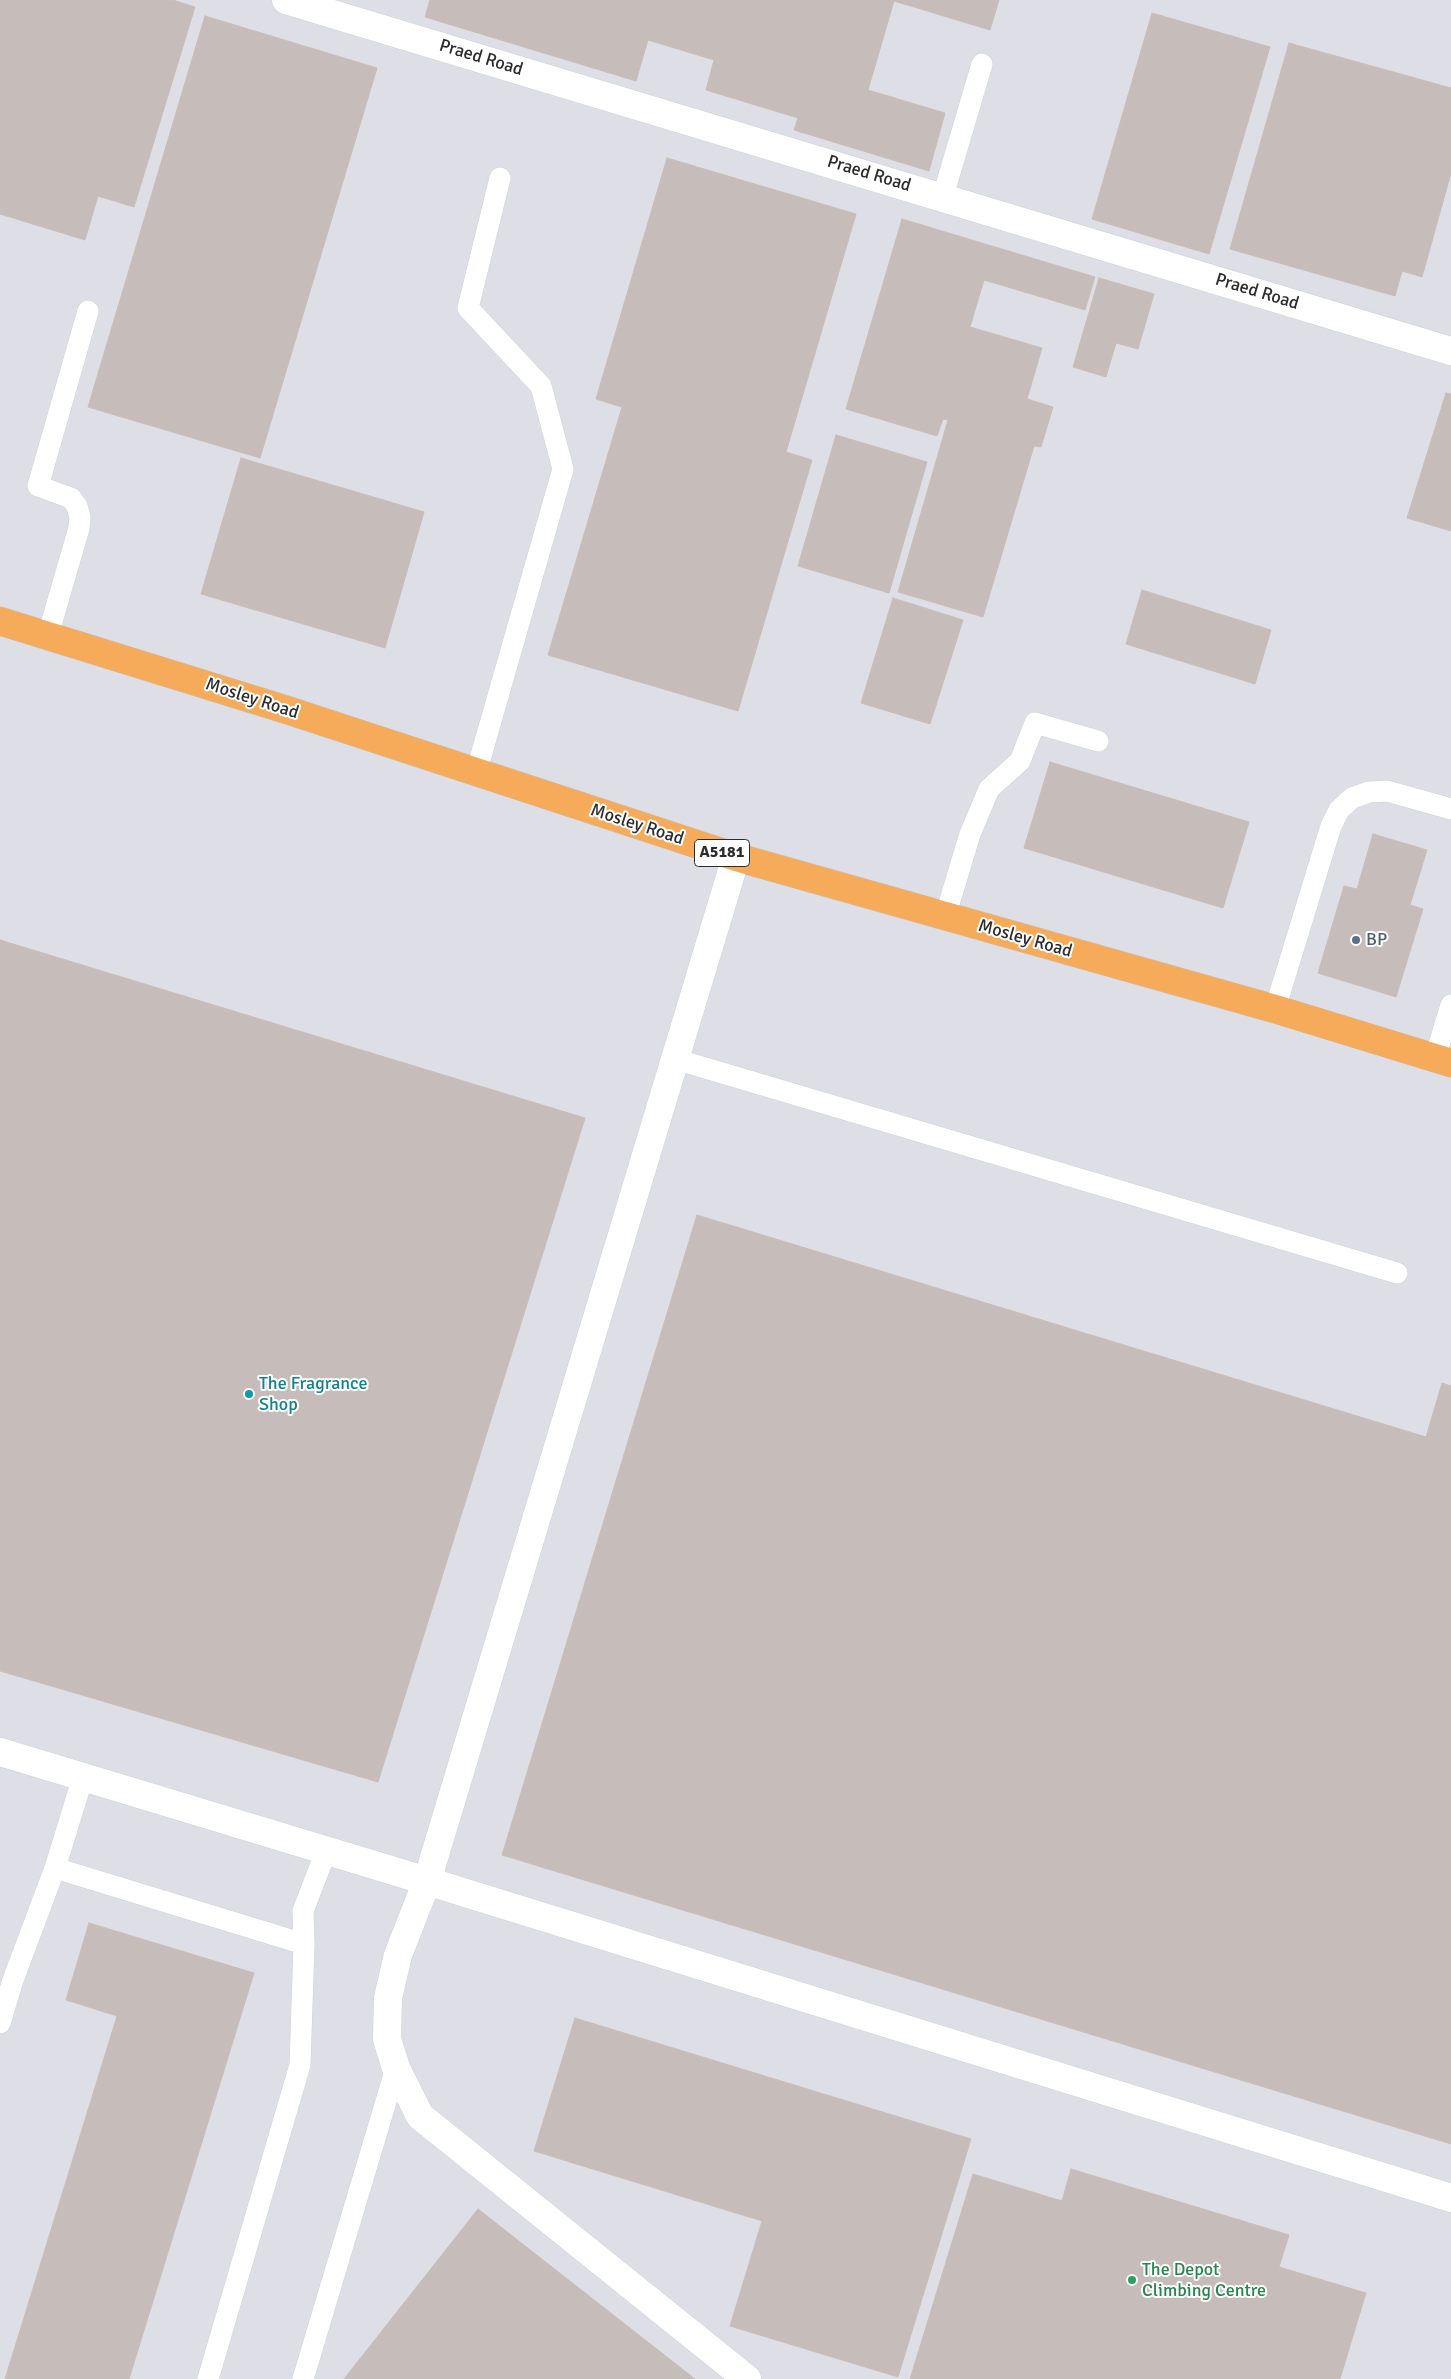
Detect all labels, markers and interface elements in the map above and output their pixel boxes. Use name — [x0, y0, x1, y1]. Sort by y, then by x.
street label: Praed Road — [436, 35, 526, 81]
street label: Praed Road — [824, 151, 914, 197]
street label: Praed Road — [1212, 269, 1302, 315]
street label: Mosley Road — [203, 674, 301, 724]
street label: Mosley Road — [588, 800, 686, 850]
road number: A5181 — [694, 840, 750, 866]
street label: Mosley Road — [976, 915, 1074, 963]
place label: BP — [1366, 929, 1387, 951]
marker: BP — [1350, 934, 1362, 946]
place label: The Fragrance Shop — [259, 1373, 367, 1416]
marker: The Fragrance Shop — [243, 1388, 255, 1400]
place label: The Depot Climbing Centre — [1142, 2259, 1266, 2302]
marker: The Depot Climbing Centre — [1126, 2274, 1138, 2286]

